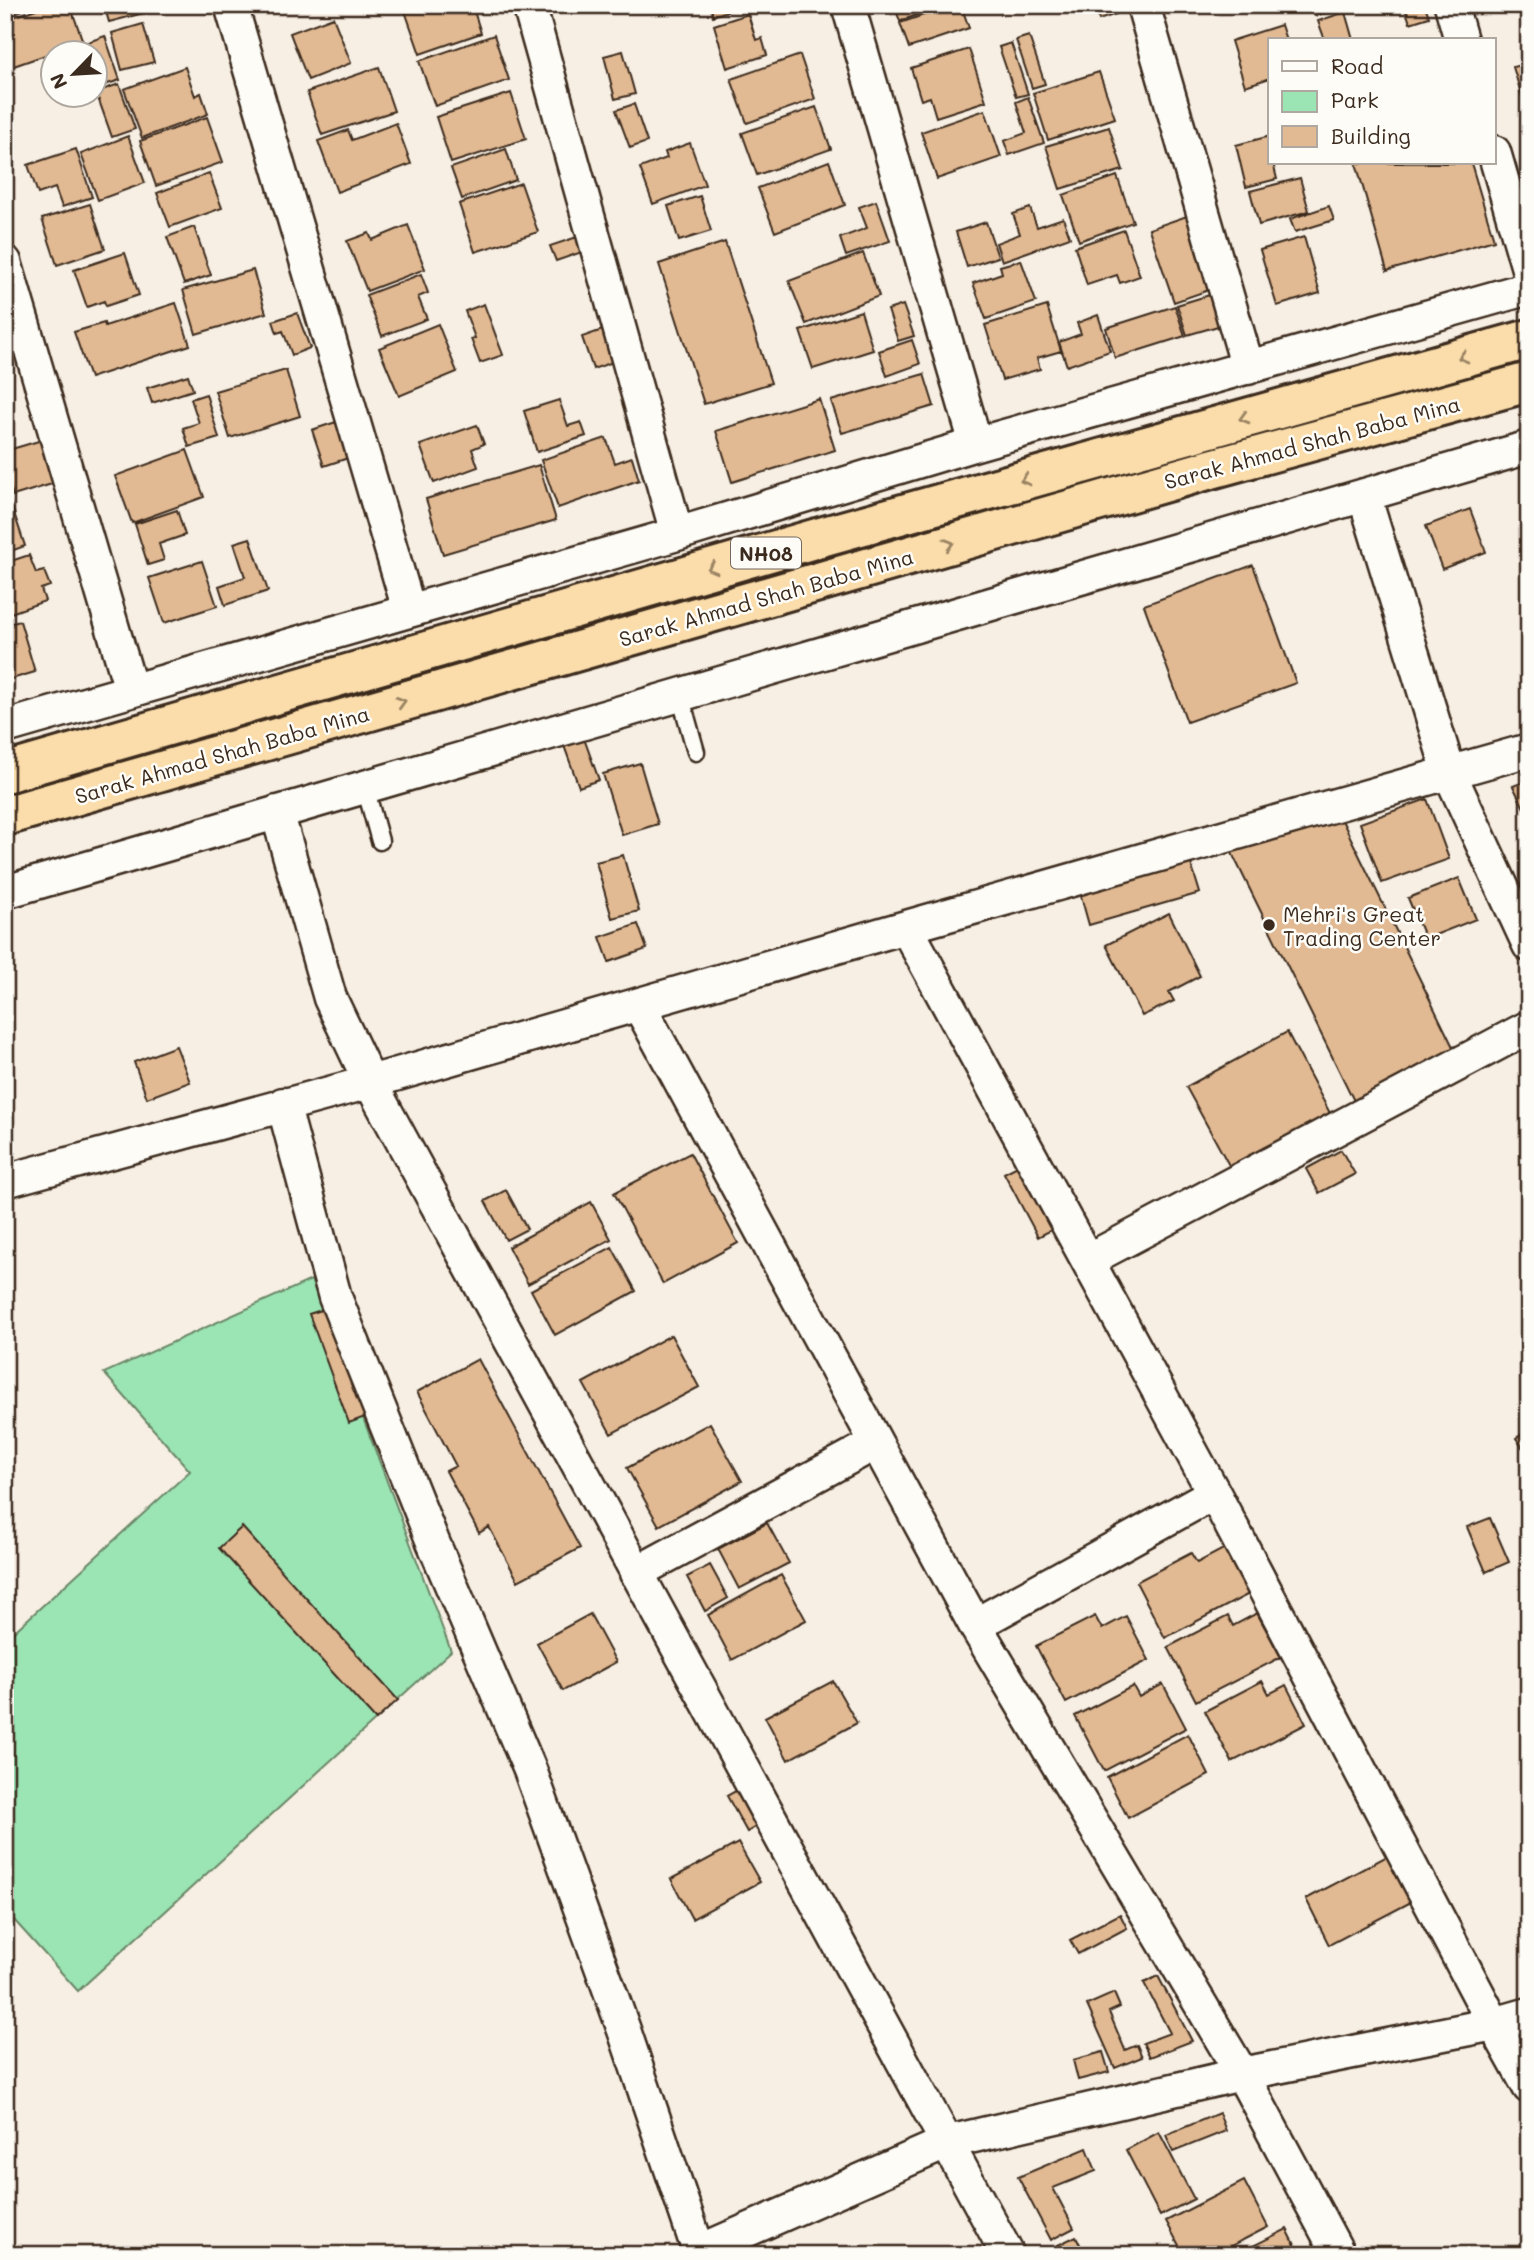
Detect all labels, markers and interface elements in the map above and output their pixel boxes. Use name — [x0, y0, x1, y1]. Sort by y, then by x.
north arrow — [38, 38, 108, 108]
legend — [1268, 38, 1496, 164]
text: Road — [1331, 52, 1383, 79]
text: N — [44, 70, 73, 93]
text: Park — [1331, 86, 1379, 113]
text: Building — [1331, 122, 1411, 149]
one-way arrow — [1457, 349, 1469, 364]
street label: Sarak Ahmad Shah Baba Mina — [1161, 389, 1463, 495]
one-way arrow — [1238, 410, 1250, 425]
one-way arrow — [1019, 472, 1031, 486]
road number: NH08 — [731, 538, 801, 568]
one-way arrow — [943, 538, 955, 553]
street label: Sarak Ahmad Shah Baba Mina — [616, 542, 916, 652]
one-way arrow — [706, 560, 718, 575]
one-way arrow — [394, 696, 406, 711]
street label: Sarak Ahmad Shah Baba Mina — [72, 699, 372, 809]
place label: Mehri's Great Trading Center — [1283, 900, 1441, 951]
marker: Mehri's Great Trading Center — [1261, 917, 1277, 933]

